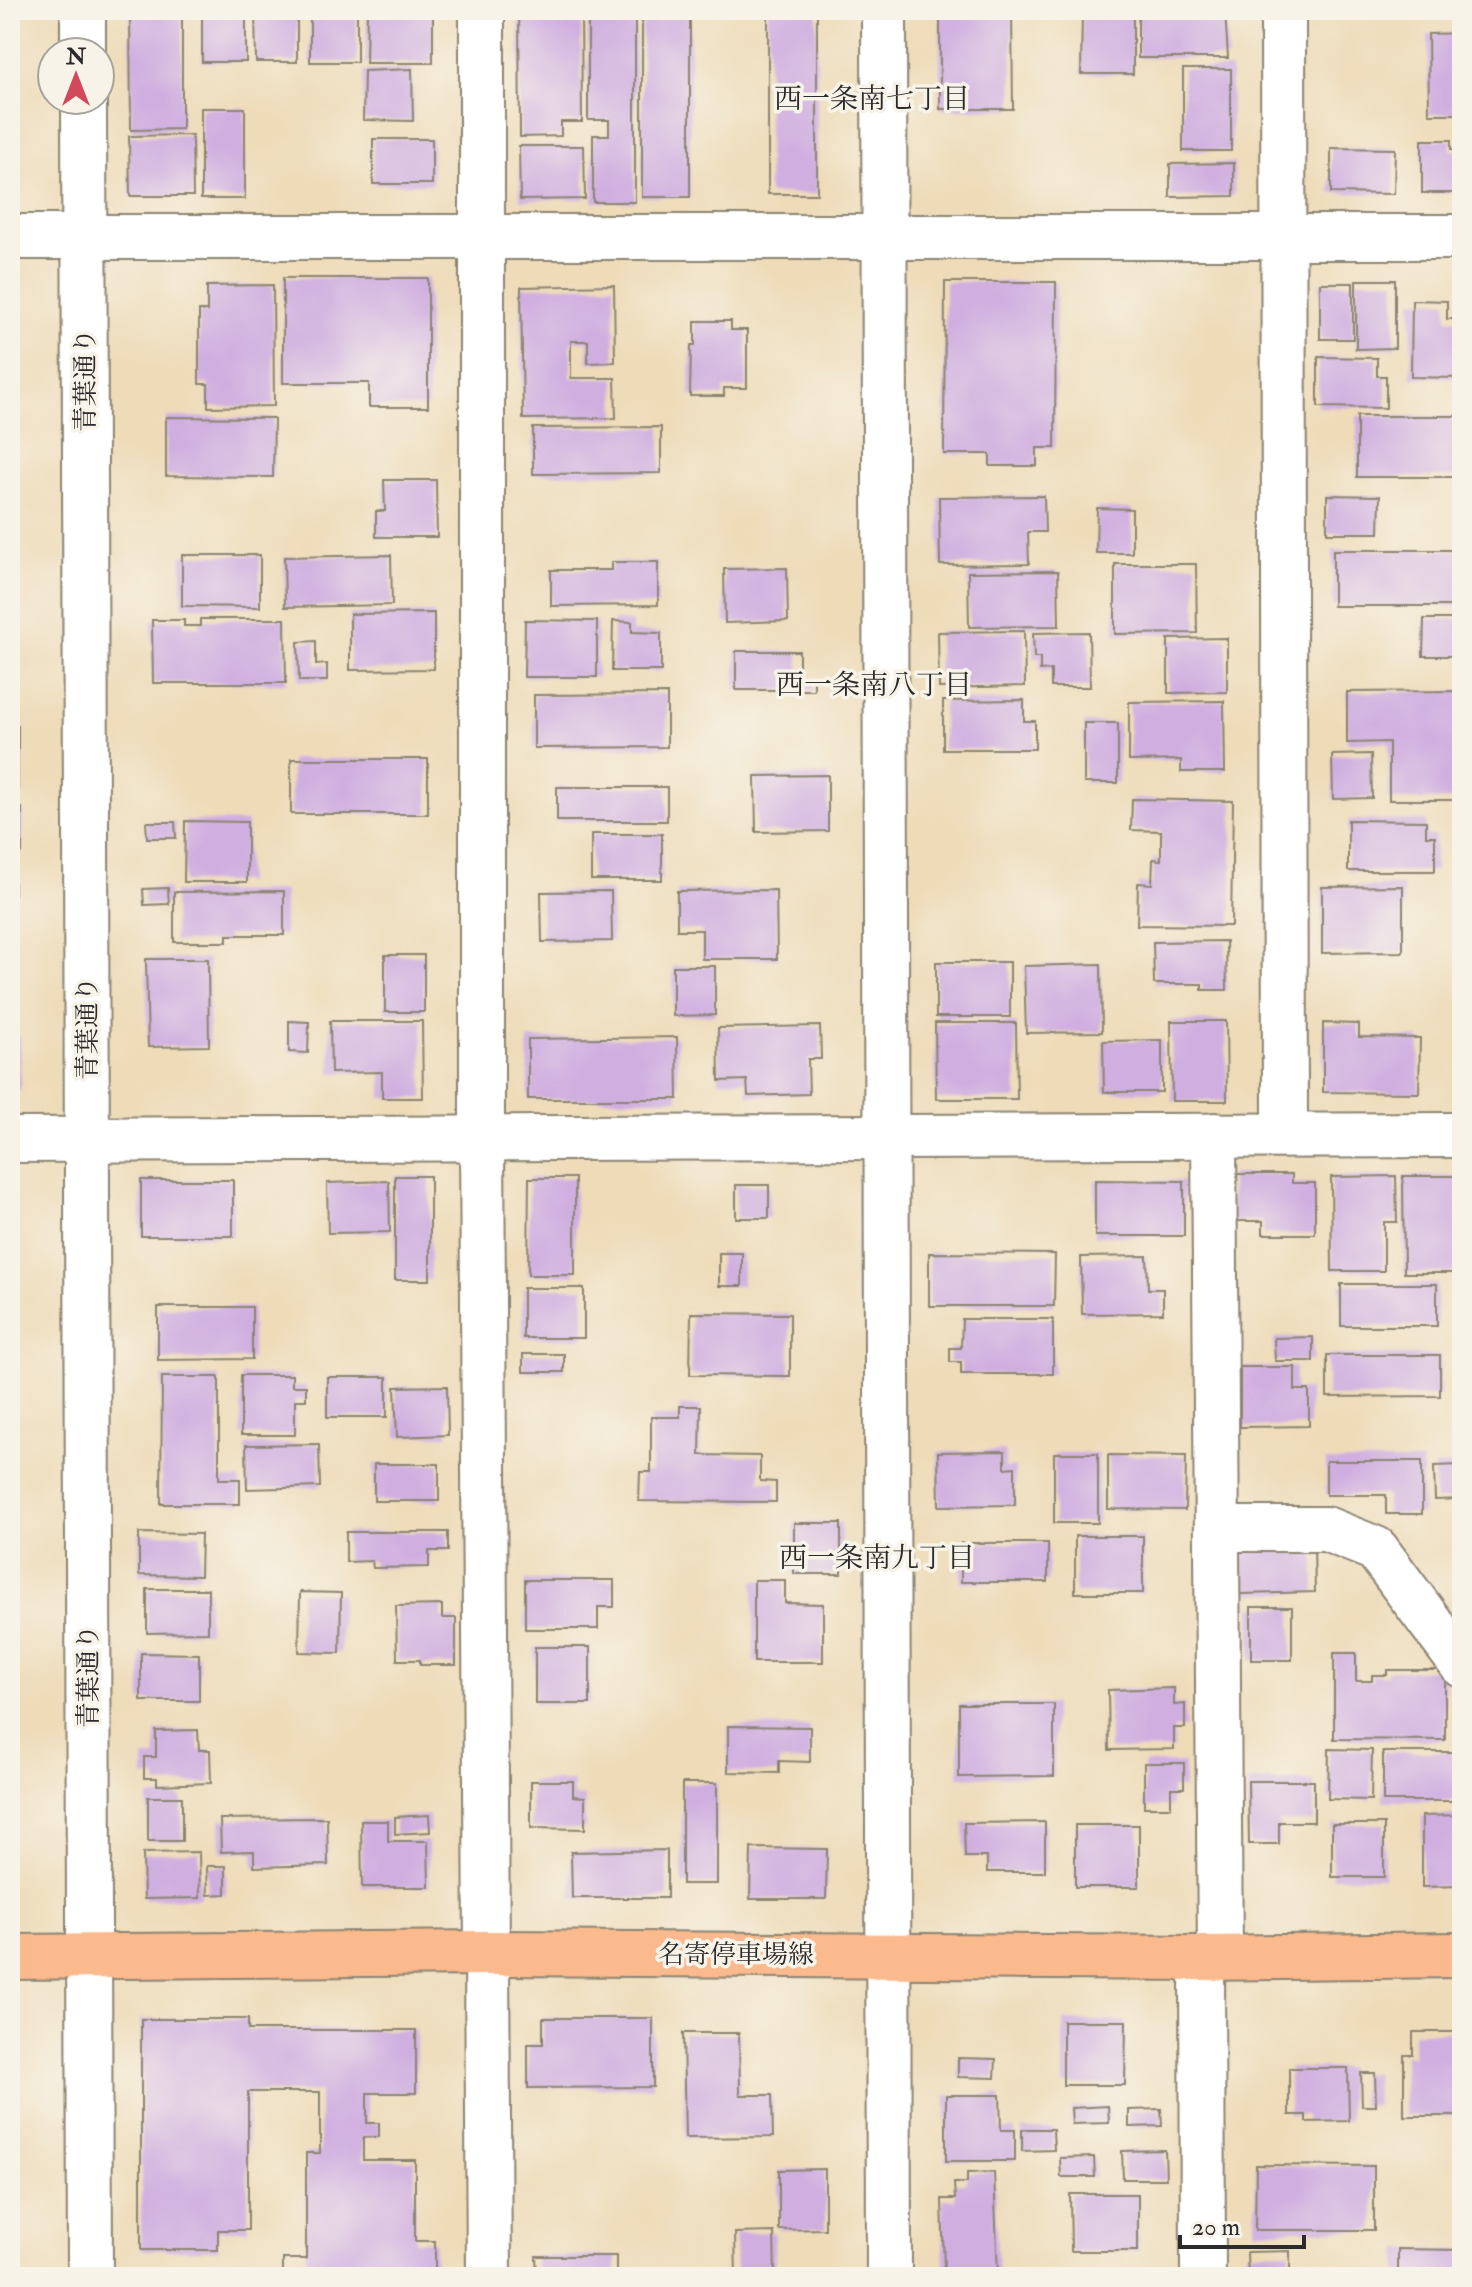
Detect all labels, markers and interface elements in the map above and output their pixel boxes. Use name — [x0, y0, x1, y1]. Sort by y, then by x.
north arrow — [36, 36, 116, 116]
text: N — [65, 43, 86, 71]
district label: 西一条南七丁目 — [774, 82, 970, 117]
street label: 青葉通り — [70, 328, 102, 432]
district label: 西一条南八丁目 — [776, 668, 972, 703]
street label: 青葉通り — [72, 976, 104, 1080]
district label: 西一条南九丁目 — [779, 1541, 975, 1576]
street label: 青葉通り — [73, 1624, 105, 1728]
street label: 名寄停車場線 — [658, 1939, 814, 1971]
scale bar — [1180, 2199, 1304, 2249]
text: 20 m — [1192, 2212, 1241, 2243]

